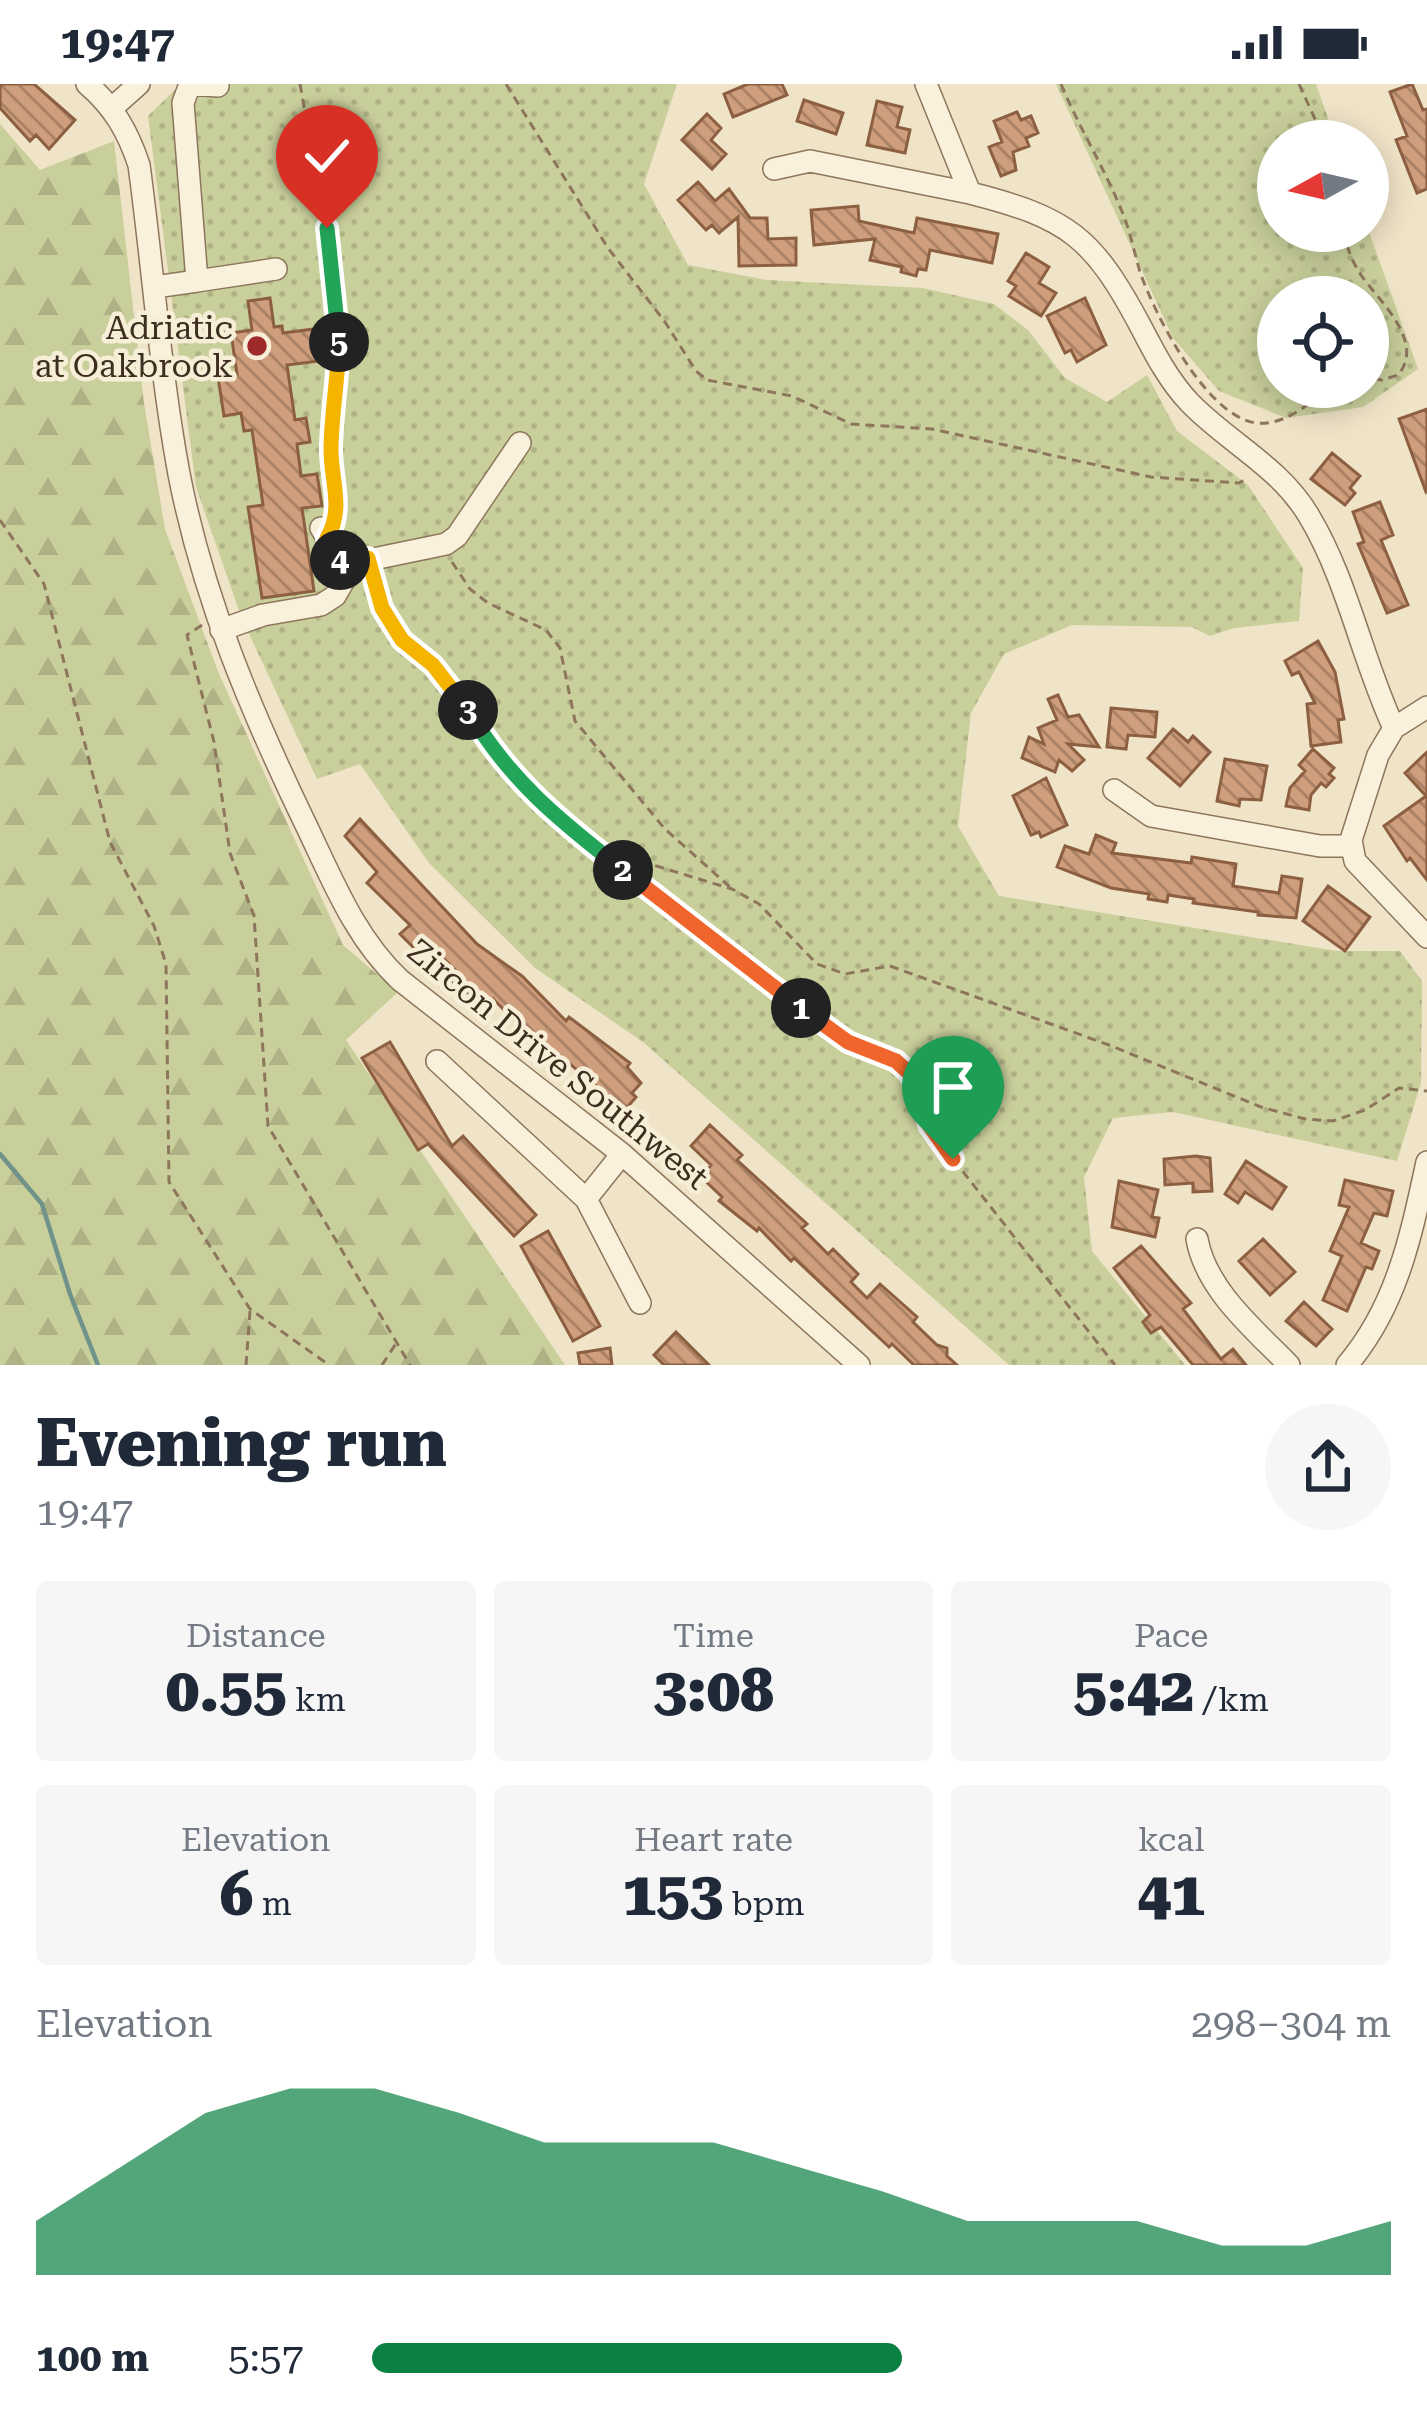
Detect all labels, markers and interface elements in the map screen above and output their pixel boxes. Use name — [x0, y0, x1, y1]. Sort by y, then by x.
text: 19:47 — [60, 16, 175, 69]
pin — [276, 105, 378, 228]
north arrow — [1257, 120, 1389, 252]
map controls — [1257, 120, 1389, 408]
icon: check — [294, 123, 360, 189]
button: locate — [1257, 276, 1389, 408]
place label: Adriatic at Oakbrook — [35, 308, 233, 385]
pin: 5 — [309, 312, 369, 372]
text: 5 — [330, 322, 348, 361]
marker: Adriatic at Oakbrook — [244, 333, 270, 359]
pin: 4 — [310, 530, 370, 590]
text: 4 — [331, 540, 349, 579]
pin: 3 — [438, 680, 498, 740]
text: 3 — [459, 690, 477, 729]
pin: 2 — [593, 840, 653, 900]
text: 2 — [614, 850, 632, 889]
street label: Zircon Drive Southwest — [400, 931, 716, 1197]
pin: 1 — [771, 978, 831, 1038]
text: 1 — [792, 988, 810, 1027]
pin — [902, 1036, 1004, 1159]
icon: arrive — [920, 1054, 986, 1120]
button: share — [1265, 1404, 1391, 1530]
text: Evening run — [36, 1405, 447, 1482]
text: 19:47 — [36, 1489, 133, 1535]
text: Distance — [186, 1616, 326, 1655]
text: Time — [673, 1616, 754, 1655]
text: Pace — [1134, 1616, 1208, 1655]
text: 0.55 — [166, 1655, 287, 1726]
text: 3:08 — [653, 1655, 774, 1726]
text: 5:42 — [1073, 1655, 1194, 1726]
text: km — [287, 1680, 346, 1719]
text: /km — [1194, 1680, 1269, 1719]
text: Elevation — [181, 1820, 331, 1859]
text: Heart rate — [634, 1820, 793, 1859]
text: kcal — [1138, 1820, 1204, 1859]
text: 6 — [220, 1859, 253, 1930]
text: 153 — [622, 1859, 723, 1930]
text: 41 — [1138, 1859, 1205, 1930]
text: m — [253, 1884, 292, 1923]
text: bpm — [723, 1884, 805, 1923]
text: Elevation — [36, 2001, 213, 2047]
text: 298–304 m — [1191, 2001, 1391, 2047]
text: 100 m — [36, 2335, 149, 2381]
text: 5:57 — [228, 2335, 304, 2381]

